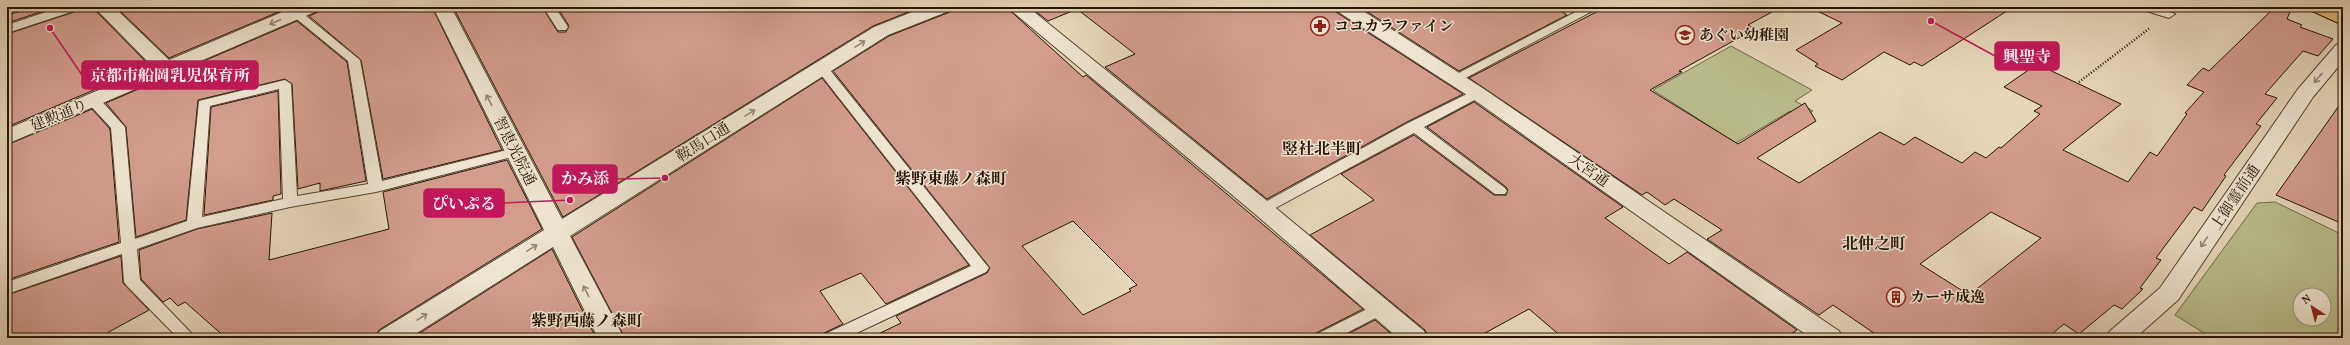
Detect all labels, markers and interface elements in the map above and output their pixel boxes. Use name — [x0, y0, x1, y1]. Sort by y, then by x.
pharmacy icon: ココカラファイン — [1309, 15, 1331, 37]
place label: ココカラファイン — [1334, 17, 1454, 38]
one-way arrow — [269, 19, 281, 27]
school or university icon: あぐい幼稚園 — [1674, 24, 1696, 46]
place label: あぐい幼稚園 — [1699, 26, 1789, 47]
one-way arrow — [854, 40, 865, 48]
callout: 興聖寺 — [1995, 42, 2059, 70]
text: 興聖寺 — [2003, 47, 2051, 69]
callout: 京都市船岡乳児保育所 — [82, 61, 258, 89]
text: 京都市船岡乳児保育所 — [90, 66, 250, 88]
one-way arrow — [2313, 73, 2322, 83]
street label: 建勲通り — [28, 95, 91, 138]
one-way arrow — [485, 95, 492, 107]
one-way arrow — [744, 109, 755, 117]
street label: 智恵光院通 — [487, 113, 540, 190]
street label: 鞍馬口通 — [673, 118, 735, 168]
district label: 竪社北半町 — [1282, 139, 1362, 161]
street label: 大宮通 — [1564, 150, 1613, 193]
street label: 上御霊前通 — [2207, 161, 2266, 235]
callout: かみ添 — [553, 165, 617, 193]
text: かみ添 — [561, 169, 609, 191]
district label: 紫野東藤ノ森町 — [895, 169, 1007, 191]
callout: ぴいぷる — [424, 189, 504, 217]
text: ぴいぷる — [432, 194, 496, 216]
district label: 北仲之町 — [1842, 234, 1906, 256]
one-way arrow — [2200, 237, 2208, 248]
one-way arrow — [526, 244, 538, 252]
one-way arrow — [582, 285, 589, 297]
building icon: カーサ成逸 — [1885, 286, 1907, 308]
north arrow — [2292, 287, 2332, 327]
place label: カーサ成逸 — [1910, 288, 1985, 309]
text: N — [2299, 292, 2315, 309]
district label: 紫野西藤ノ森町 — [531, 311, 643, 333]
one-way arrow — [416, 313, 428, 321]

